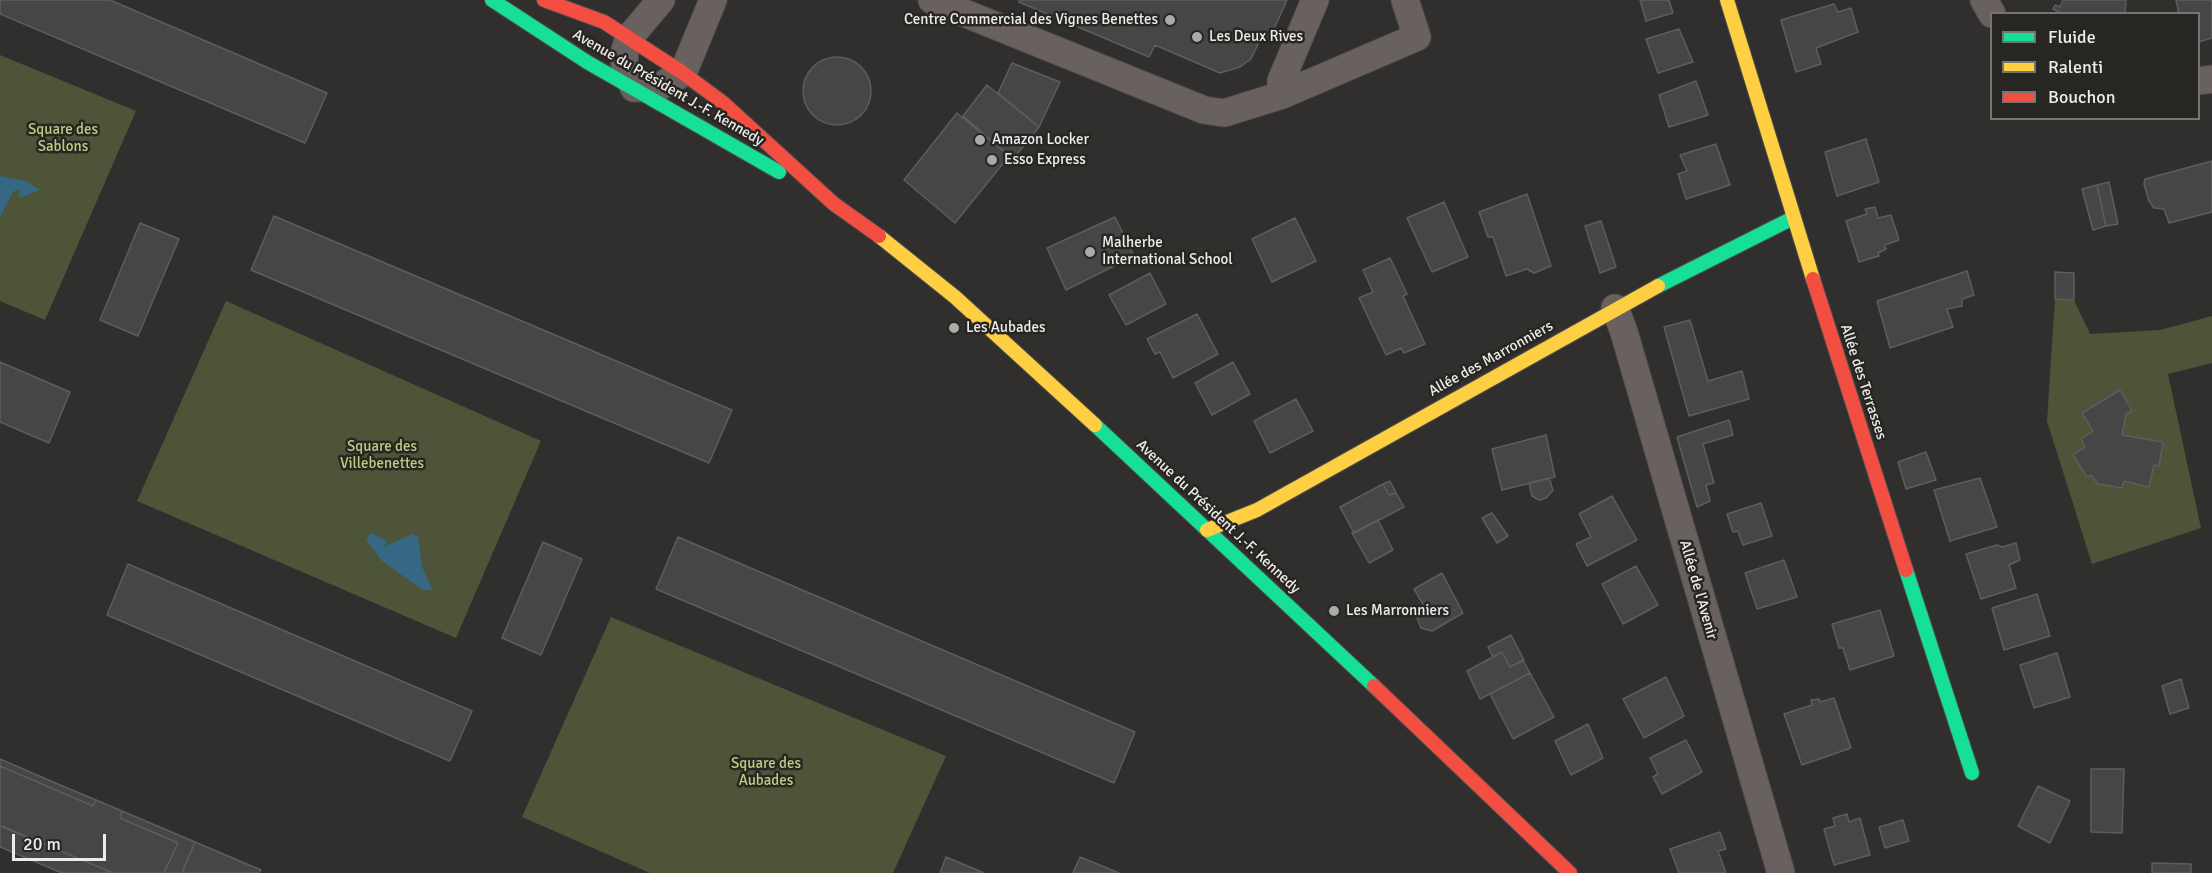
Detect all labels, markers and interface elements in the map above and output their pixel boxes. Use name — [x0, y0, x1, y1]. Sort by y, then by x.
place label: Centre Commercial des Vignes Benettes — [904, 11, 1158, 29]
legend — [1990, 12, 2200, 120]
marker: Centre Commercial des Vignes Benettes — [1163, 13, 1177, 27]
street label: Avenue du Président J.-F. Kennedy — [569, 26, 767, 150]
text: Fluide — [2048, 26, 2096, 48]
place label: Les Deux Rives — [1209, 28, 1303, 46]
marker: Les Deux Rives — [1190, 30, 1204, 44]
text: Ralenti — [2048, 56, 2103, 78]
text: Bouchon — [2048, 86, 2116, 108]
park label: Square des Sablons — [28, 121, 98, 156]
place label: Amazon Locker — [992, 131, 1089, 149]
marker: Amazon Locker — [973, 133, 987, 147]
place label: Esso Express — [1004, 151, 1086, 169]
marker: Esso Express — [985, 153, 999, 167]
place label: Malherbe International School — [1102, 234, 1233, 269]
marker: Malherbe International School — [1083, 245, 1097, 259]
street label: Allée des Marronniers — [1426, 317, 1556, 401]
place label: Les Aubades — [966, 319, 1046, 337]
marker: Les Aubades — [947, 321, 961, 335]
street label: Allée des Terrasses — [1836, 322, 1890, 442]
street label: Avenue du Président J.-F. Kennedy — [1132, 436, 1304, 598]
park label: Square des Villebenettes — [340, 438, 424, 473]
street label: Allée de l'Avenir — [1675, 538, 1721, 642]
place label: Les Marronniers — [1346, 602, 1449, 620]
marker: Les Marronniers — [1327, 604, 1341, 618]
park label: Square des Aubades — [731, 755, 801, 790]
scale bar — [15, 822, 110, 860]
text: 20 m — [23, 833, 61, 855]

